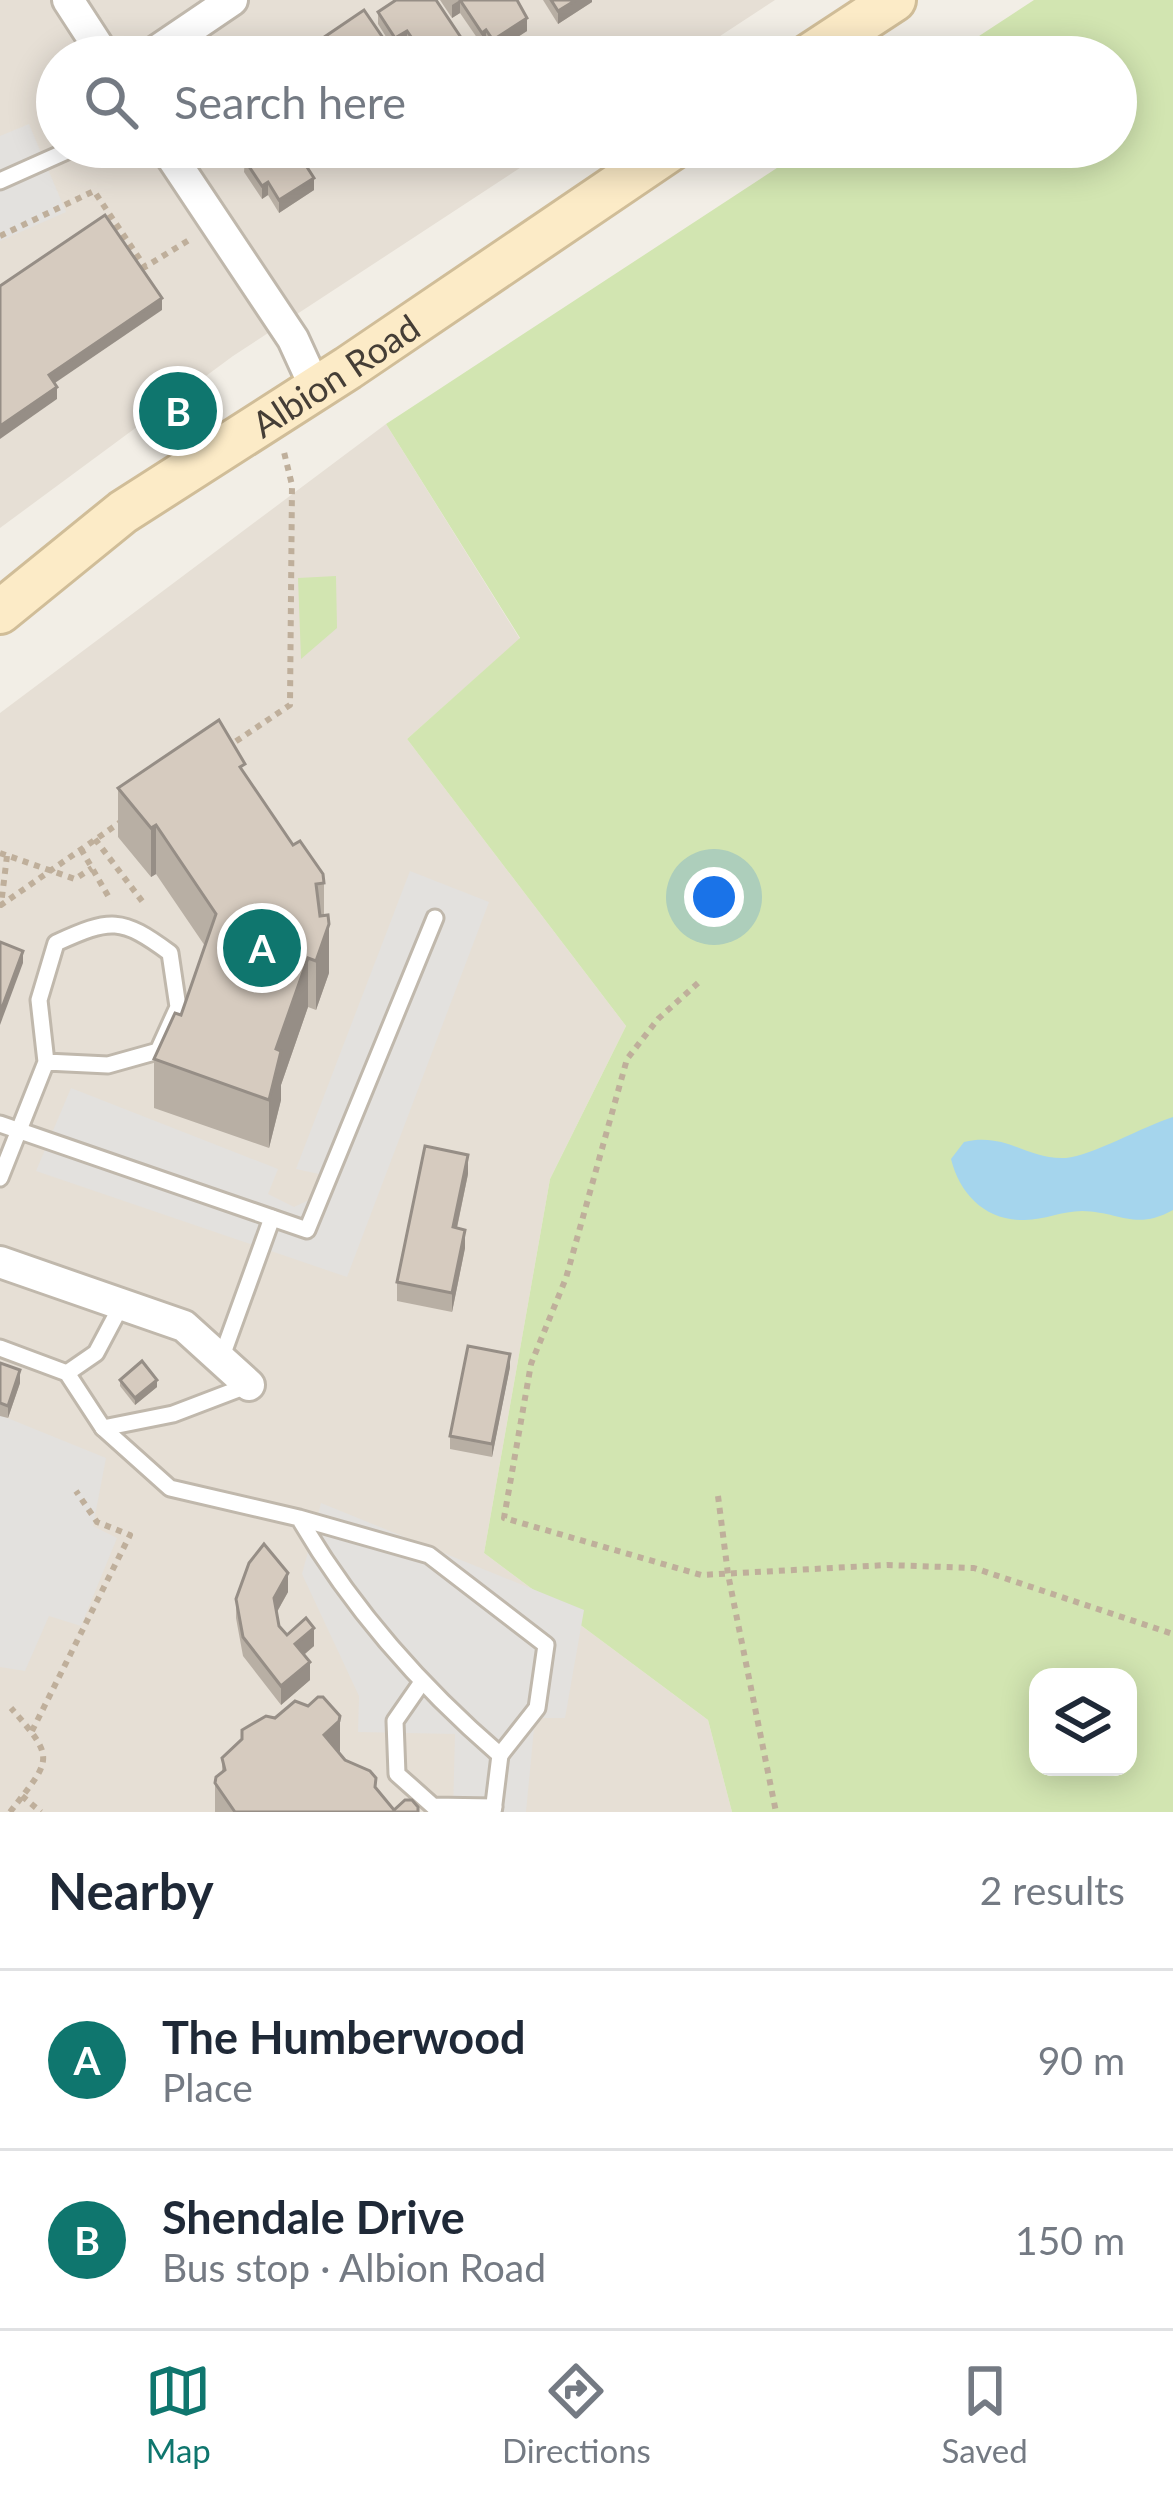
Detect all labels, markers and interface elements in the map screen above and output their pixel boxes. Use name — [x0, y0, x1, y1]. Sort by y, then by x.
search box — [36, 36, 1137, 168]
icon: search — [78, 69, 144, 135]
text: Search here — [174, 75, 406, 129]
street label: Albion Road — [243, 304, 427, 446]
pin: B — [139, 366, 217, 456]
your location — [684, 867, 744, 927]
pin: A — [223, 903, 301, 993]
map controls — [1029, 1668, 1137, 1776]
button: layers — [1029, 1668, 1137, 1776]
text: Nearby — [48, 1860, 214, 1921]
text: 2 results — [980, 1867, 1125, 1913]
text: The Humberwood — [162, 2010, 526, 2064]
text: A — [73, 2037, 101, 2083]
text: 90 m — [1038, 2037, 1125, 2083]
text: Place — [162, 2064, 253, 2110]
text: Shendale Drive — [162, 2190, 465, 2244]
text: B — [74, 2217, 100, 2263]
text: 150 m — [1015, 2217, 1125, 2263]
text: Bus stop · Albion Road — [162, 2244, 546, 2290]
tab: Map — [145, 2358, 211, 2470]
tab: Directions — [502, 2358, 651, 2470]
tab: Saved — [941, 2358, 1028, 2470]

